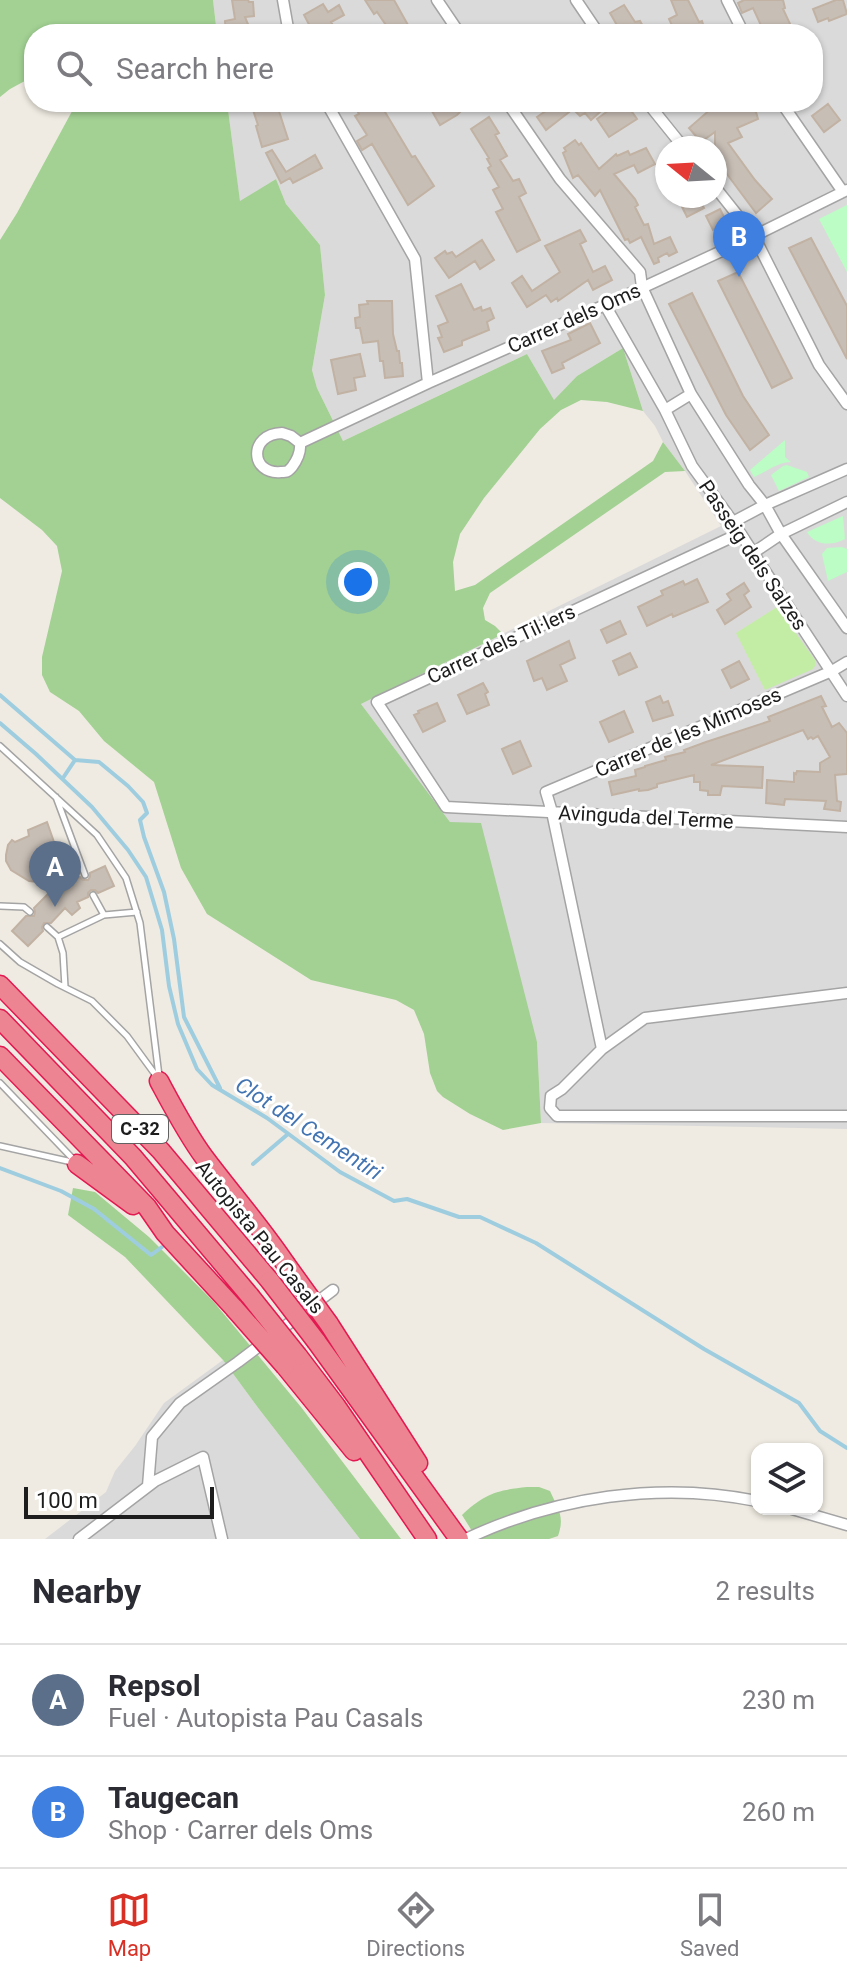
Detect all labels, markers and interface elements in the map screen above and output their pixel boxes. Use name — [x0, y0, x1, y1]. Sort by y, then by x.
search box — [24, 24, 823, 112]
icon: search — [52, 46, 96, 90]
text: Search here — [116, 51, 274, 86]
north arrow — [655, 136, 727, 208]
pin: B — [713, 211, 765, 277]
street label: Carrer dels Oms — [504, 278, 644, 358]
street label: Passeig dels Salzes — [694, 475, 812, 635]
your location — [338, 562, 378, 602]
street label: Carrer dels Til·lers — [423, 599, 579, 689]
street label: Carrer de les Mimoses — [591, 682, 785, 782]
street label: Avinguda del Terme — [558, 800, 734, 834]
pin: A — [29, 841, 81, 907]
water label: Clot del Cementiri — [231, 1072, 387, 1185]
road number: C-32 — [112, 1115, 168, 1143]
street label: Autopista Pau Casals — [191, 1156, 329, 1318]
map controls — [751, 1443, 823, 1515]
button: layers — [751, 1443, 823, 1515]
scale bar — [24, 1483, 214, 1519]
text: 100 m — [36, 1488, 98, 1513]
text: Nearby — [32, 1571, 141, 1611]
text: 2 results — [716, 1576, 815, 1606]
text: Repsol — [108, 1668, 201, 1703]
text: A — [49, 1685, 67, 1715]
text: 230 m — [742, 1685, 815, 1715]
text: Fuel · Autopista Pau Casals — [108, 1703, 423, 1733]
text: Taugecan — [108, 1780, 239, 1815]
text: B — [50, 1797, 66, 1827]
text: 260 m — [742, 1797, 815, 1827]
text: Shop · Carrer dels Oms — [108, 1815, 373, 1845]
tab: Map — [107, 1888, 151, 1961]
tab: Directions — [366, 1888, 465, 1961]
tab: Saved — [680, 1888, 740, 1961]

